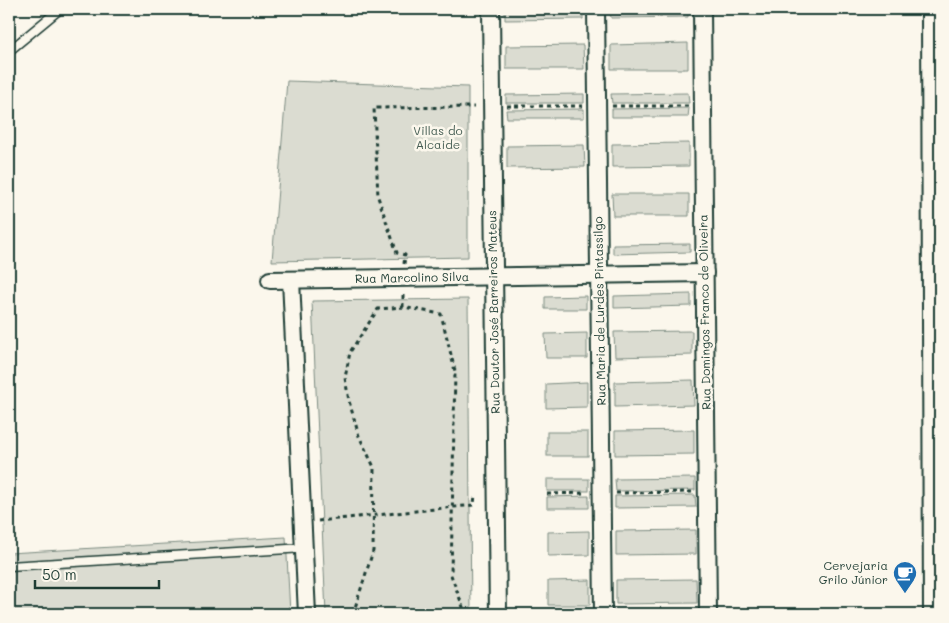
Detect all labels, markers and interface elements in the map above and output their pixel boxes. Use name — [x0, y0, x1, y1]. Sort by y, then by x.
park label: Villas do Alcaide — [413, 122, 463, 152]
street label: Rua Doutor José Barreiros Mateus — [483, 210, 503, 414]
street label: Rua Domingos Franco de Oliveira — [694, 214, 714, 410]
street label: Rua Maria de Lurdes Pintassilgo — [589, 216, 609, 406]
street label: Rua Marcolino Silva — [355, 268, 469, 286]
place label: Cervejaria Grilo Júnior — [819, 557, 888, 587]
scale bar — [35, 558, 159, 590]
cafe icon: Cervejaria Grilo Júnior — [892, 560, 918, 594]
text: 50 m — [42, 564, 77, 584]

